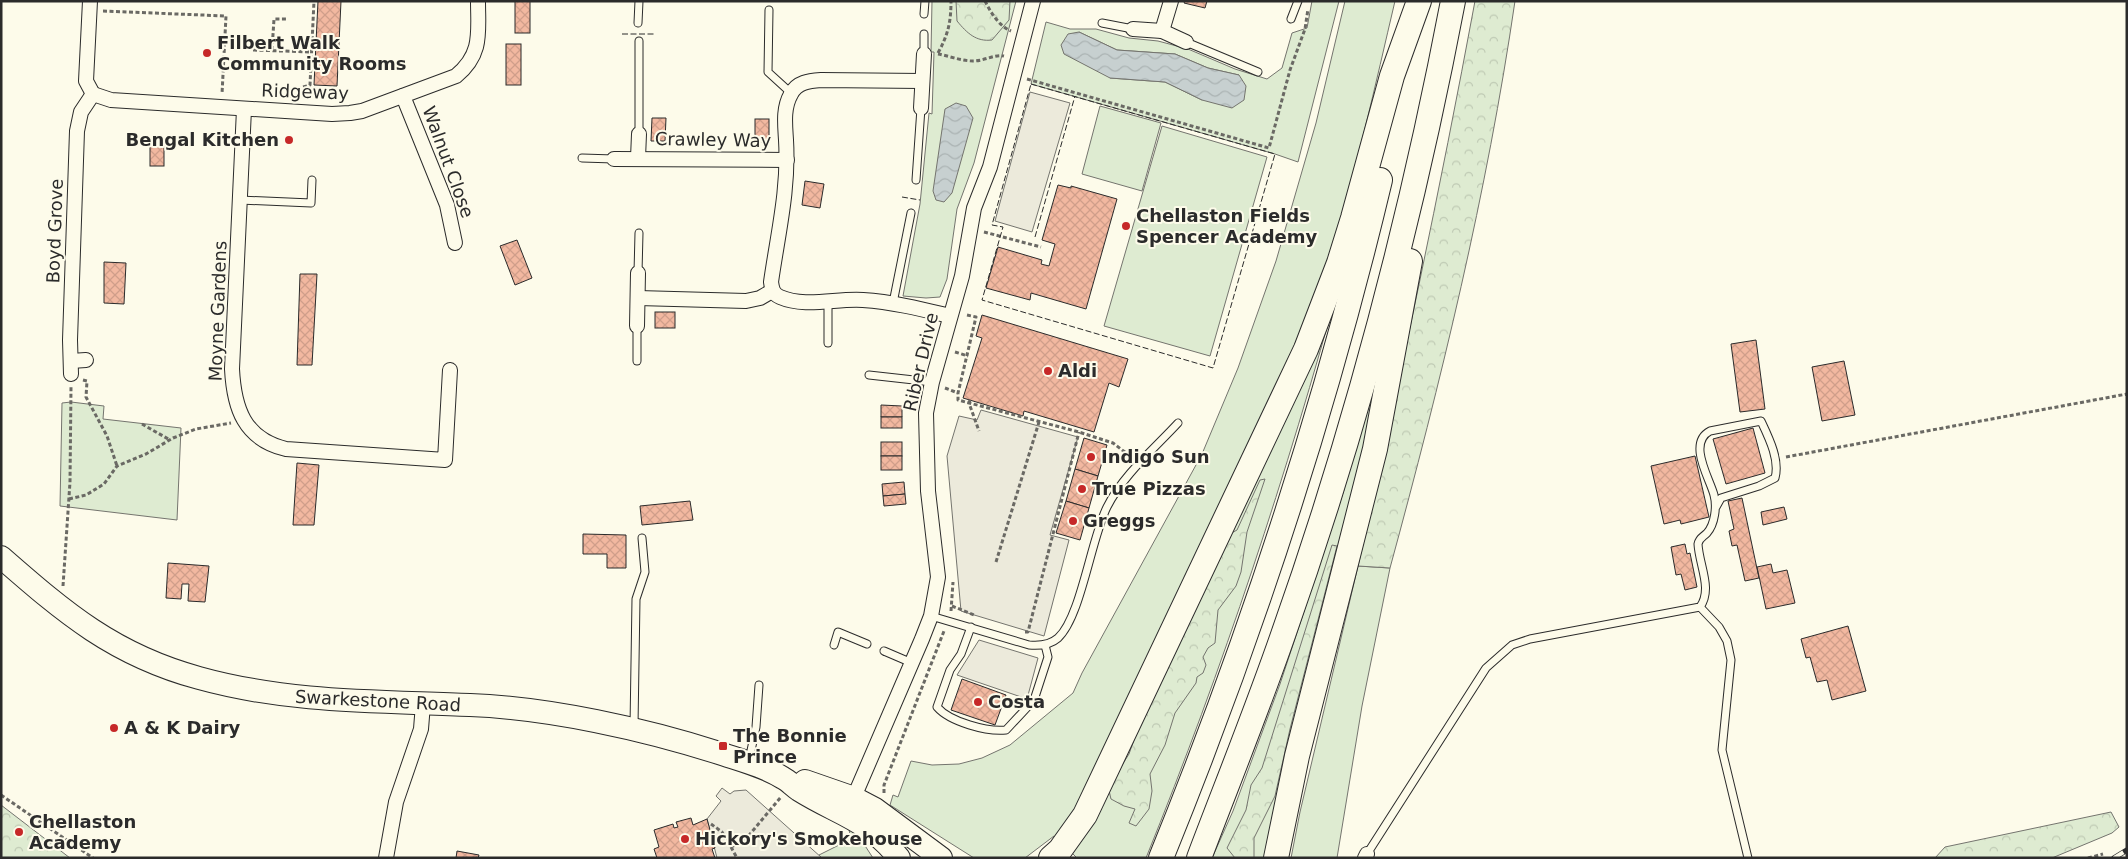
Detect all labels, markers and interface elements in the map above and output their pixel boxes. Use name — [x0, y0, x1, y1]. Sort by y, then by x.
place label: Filbert Walk Community Rooms — [217, 32, 407, 74]
marker: Filbert Walk Community Rooms — [201, 47, 213, 59]
street label: Ridgeway — [261, 79, 350, 104]
street label: Walnut Close — [419, 103, 478, 221]
street label: Crawley Way — [655, 128, 772, 151]
place label: Bengal Kitchen — [126, 129, 279, 150]
marker: Bengal Kitchen — [283, 134, 295, 146]
street label: Boyd Grove — [42, 178, 67, 284]
place label: Chellaston Fields Spencer Academy — [1136, 205, 1317, 247]
marker: Chellaston Fields Spencer Academy — [1120, 220, 1132, 232]
street label: Moyne Gardens — [205, 240, 230, 382]
street label: Riber Drive — [899, 310, 942, 414]
place label: Aldi — [1058, 360, 1097, 381]
marker: Aldi — [1042, 365, 1054, 377]
place label: Indigo Sun — [1101, 446, 1210, 467]
marker: Indigo Sun — [1085, 451, 1097, 463]
place label: True Pizzas — [1092, 478, 1206, 499]
marker: True Pizzas — [1076, 483, 1088, 495]
place label: Greggs — [1083, 510, 1155, 531]
marker: Greggs — [1067, 515, 1079, 527]
street label: Swarkestone Road — [294, 686, 462, 715]
place label: Costa — [988, 691, 1045, 712]
marker: Costa — [972, 696, 984, 708]
place label: A & K Dairy — [124, 717, 241, 738]
marker: A & K Dairy — [108, 722, 120, 734]
place label: The Bonnie Prince — [733, 725, 847, 767]
marker: The Bonnie Prince — [717, 740, 729, 752]
place label: Chellaston Academy — [29, 811, 136, 853]
marker: Chellaston Academy — [13, 826, 25, 838]
place label: Hickory's Smokehouse — [695, 828, 923, 849]
marker: Hickory's Smokehouse — [679, 833, 691, 845]

